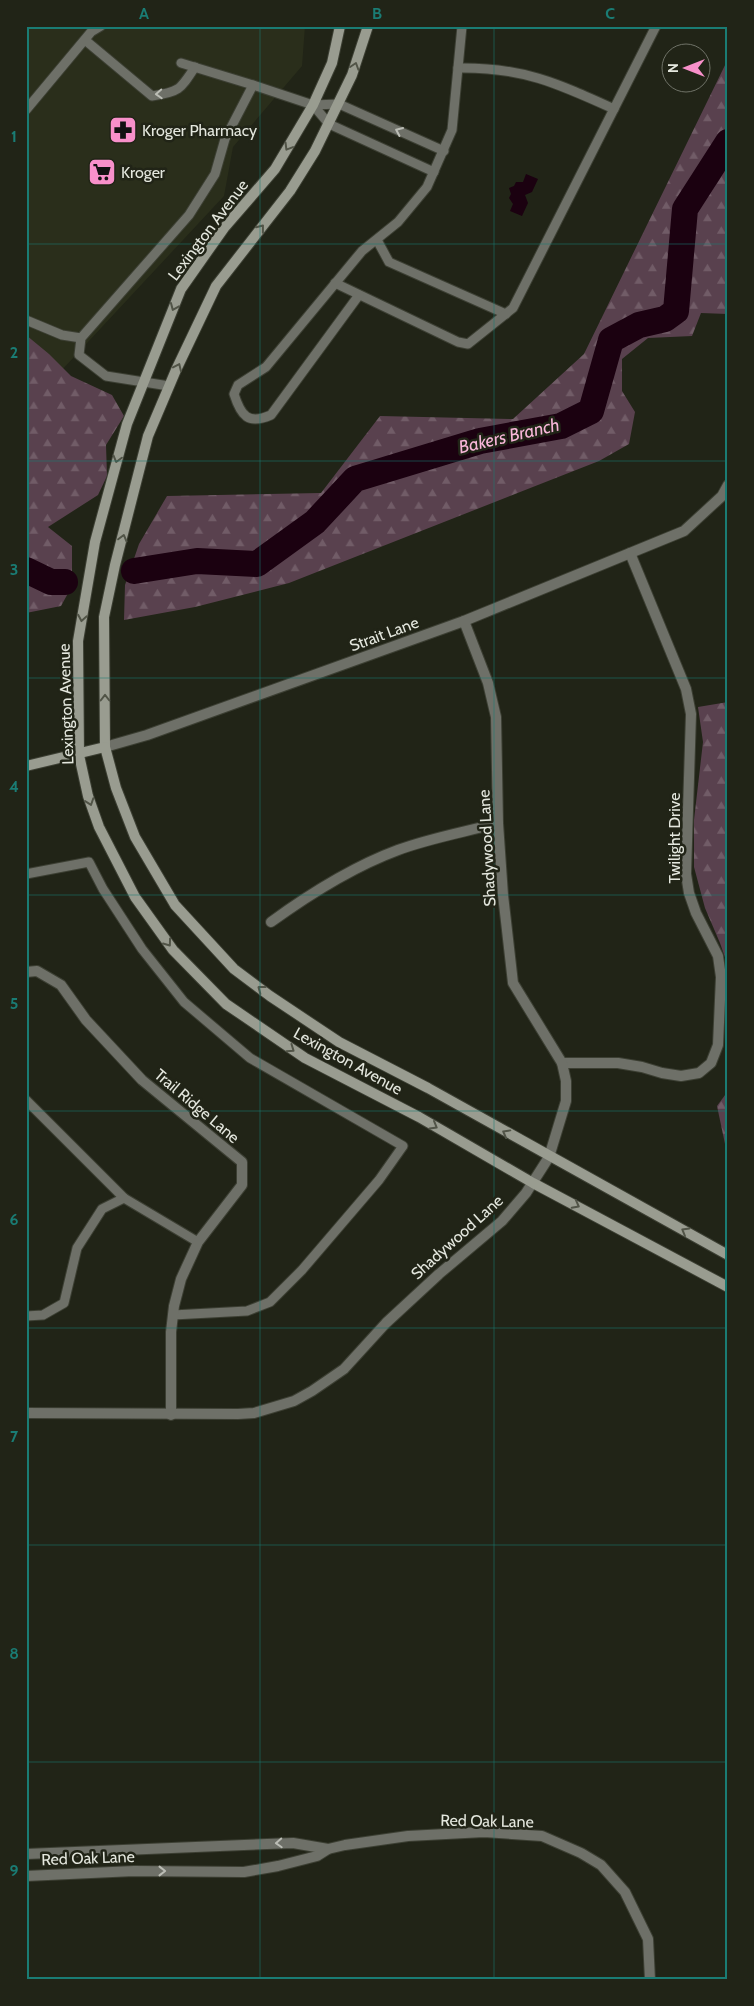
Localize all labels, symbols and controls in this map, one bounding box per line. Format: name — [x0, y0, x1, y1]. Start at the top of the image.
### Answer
text: A — [139, 4, 149, 23]
text: B — [372, 4, 382, 23]
text: C — [605, 4, 615, 23]
north arrow — [662, 42, 712, 92]
one-way arrow — [349, 62, 359, 70]
text: N — [664, 63, 682, 73]
one-way arrow — [155, 89, 163, 100]
pharmacy icon: Kroger Pharmacy — [108, 115, 138, 145]
place label: Kroger Pharmacy — [142, 121, 257, 140]
text: 1 — [11, 127, 17, 146]
one-way arrow — [396, 128, 405, 138]
one-way arrow — [284, 141, 294, 150]
supermarket icon: Kroger — [87, 157, 117, 187]
place label: Kroger — [121, 163, 166, 182]
street label: Lexington Avenue — [164, 176, 252, 284]
one-way arrow — [255, 224, 264, 234]
one-way arrow — [169, 302, 180, 311]
text: 2 — [10, 343, 18, 362]
one-way arrow — [171, 363, 182, 372]
water label: Bakers Branch — [456, 414, 562, 458]
one-way arrow — [113, 455, 123, 463]
one-way arrow — [117, 534, 127, 542]
text: 3 — [10, 560, 18, 579]
one-way arrow — [77, 613, 87, 622]
street label: Strait Lane — [347, 613, 421, 655]
street label: Lexington Avenue — [54, 643, 78, 765]
one-way arrow — [100, 694, 110, 702]
text: 4 — [9, 777, 19, 796]
street label: Shadywood Lane — [474, 789, 500, 907]
street label: Twilight Drive — [665, 793, 684, 883]
one-way arrow — [84, 797, 94, 806]
one-way arrow — [163, 937, 171, 946]
one-way arrow — [257, 986, 267, 995]
text: 5 — [10, 994, 18, 1013]
street label: Lexington Avenue — [290, 1023, 406, 1099]
one-way arrow — [285, 1043, 295, 1052]
street label: Trail Ridge Lane — [151, 1065, 243, 1147]
one-way arrow — [428, 1120, 437, 1130]
one-way arrow — [503, 1129, 512, 1139]
street label: Shadywood Lane — [407, 1191, 507, 1283]
one-way arrow — [570, 1199, 579, 1209]
text: 6 — [10, 1210, 19, 1229]
one-way arrow — [682, 1227, 691, 1237]
text: 7 — [10, 1427, 19, 1446]
text: 8 — [9, 1644, 19, 1663]
street label: Red Oak Lane — [440, 1811, 534, 1831]
one-way arrow — [275, 1838, 283, 1849]
street label: Red Oak Lane — [41, 1847, 135, 1869]
text: 9 — [10, 1861, 19, 1880]
one-way arrow — [159, 1866, 167, 1876]

